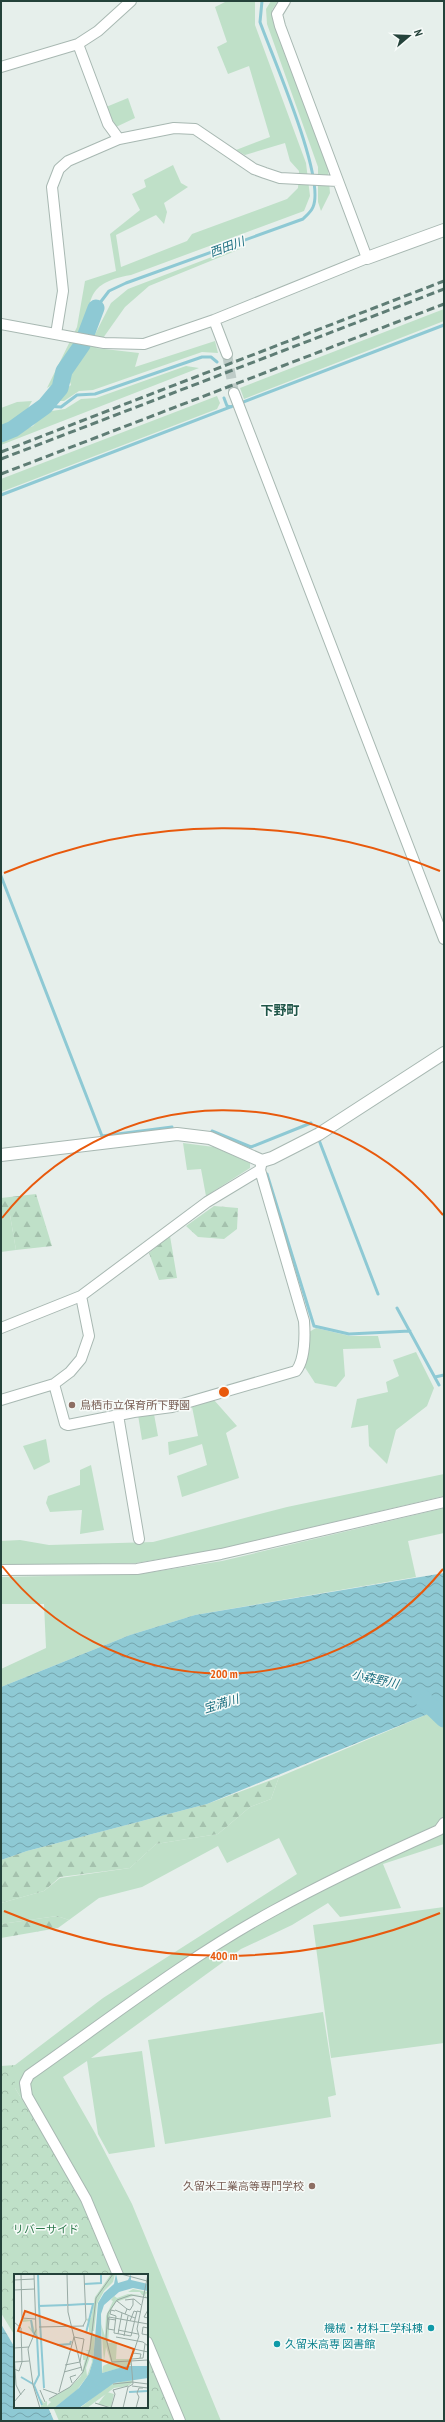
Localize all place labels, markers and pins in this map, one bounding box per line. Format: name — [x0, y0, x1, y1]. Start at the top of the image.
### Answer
centre of rings — [217, 1385, 231, 1399]
place label: 鳥栖市立保育所下野園 — [80, 1398, 190, 1412]
marker: 鳥栖市立保育所下野園 — [67, 1400, 77, 1410]
place label: 久留米工業高等専門学校 — [183, 2179, 304, 2193]
marker: 久留米工業高等専門学校 — [307, 2181, 317, 2191]
place label: 機械・材料工学科棟 — [324, 2321, 423, 2335]
marker: 機械・材料工学科棟 — [426, 2323, 436, 2333]
place label: 久留米高専 図書館 — [285, 2337, 375, 2351]
marker: 久留米高専 図書館 — [272, 2339, 282, 2349]

